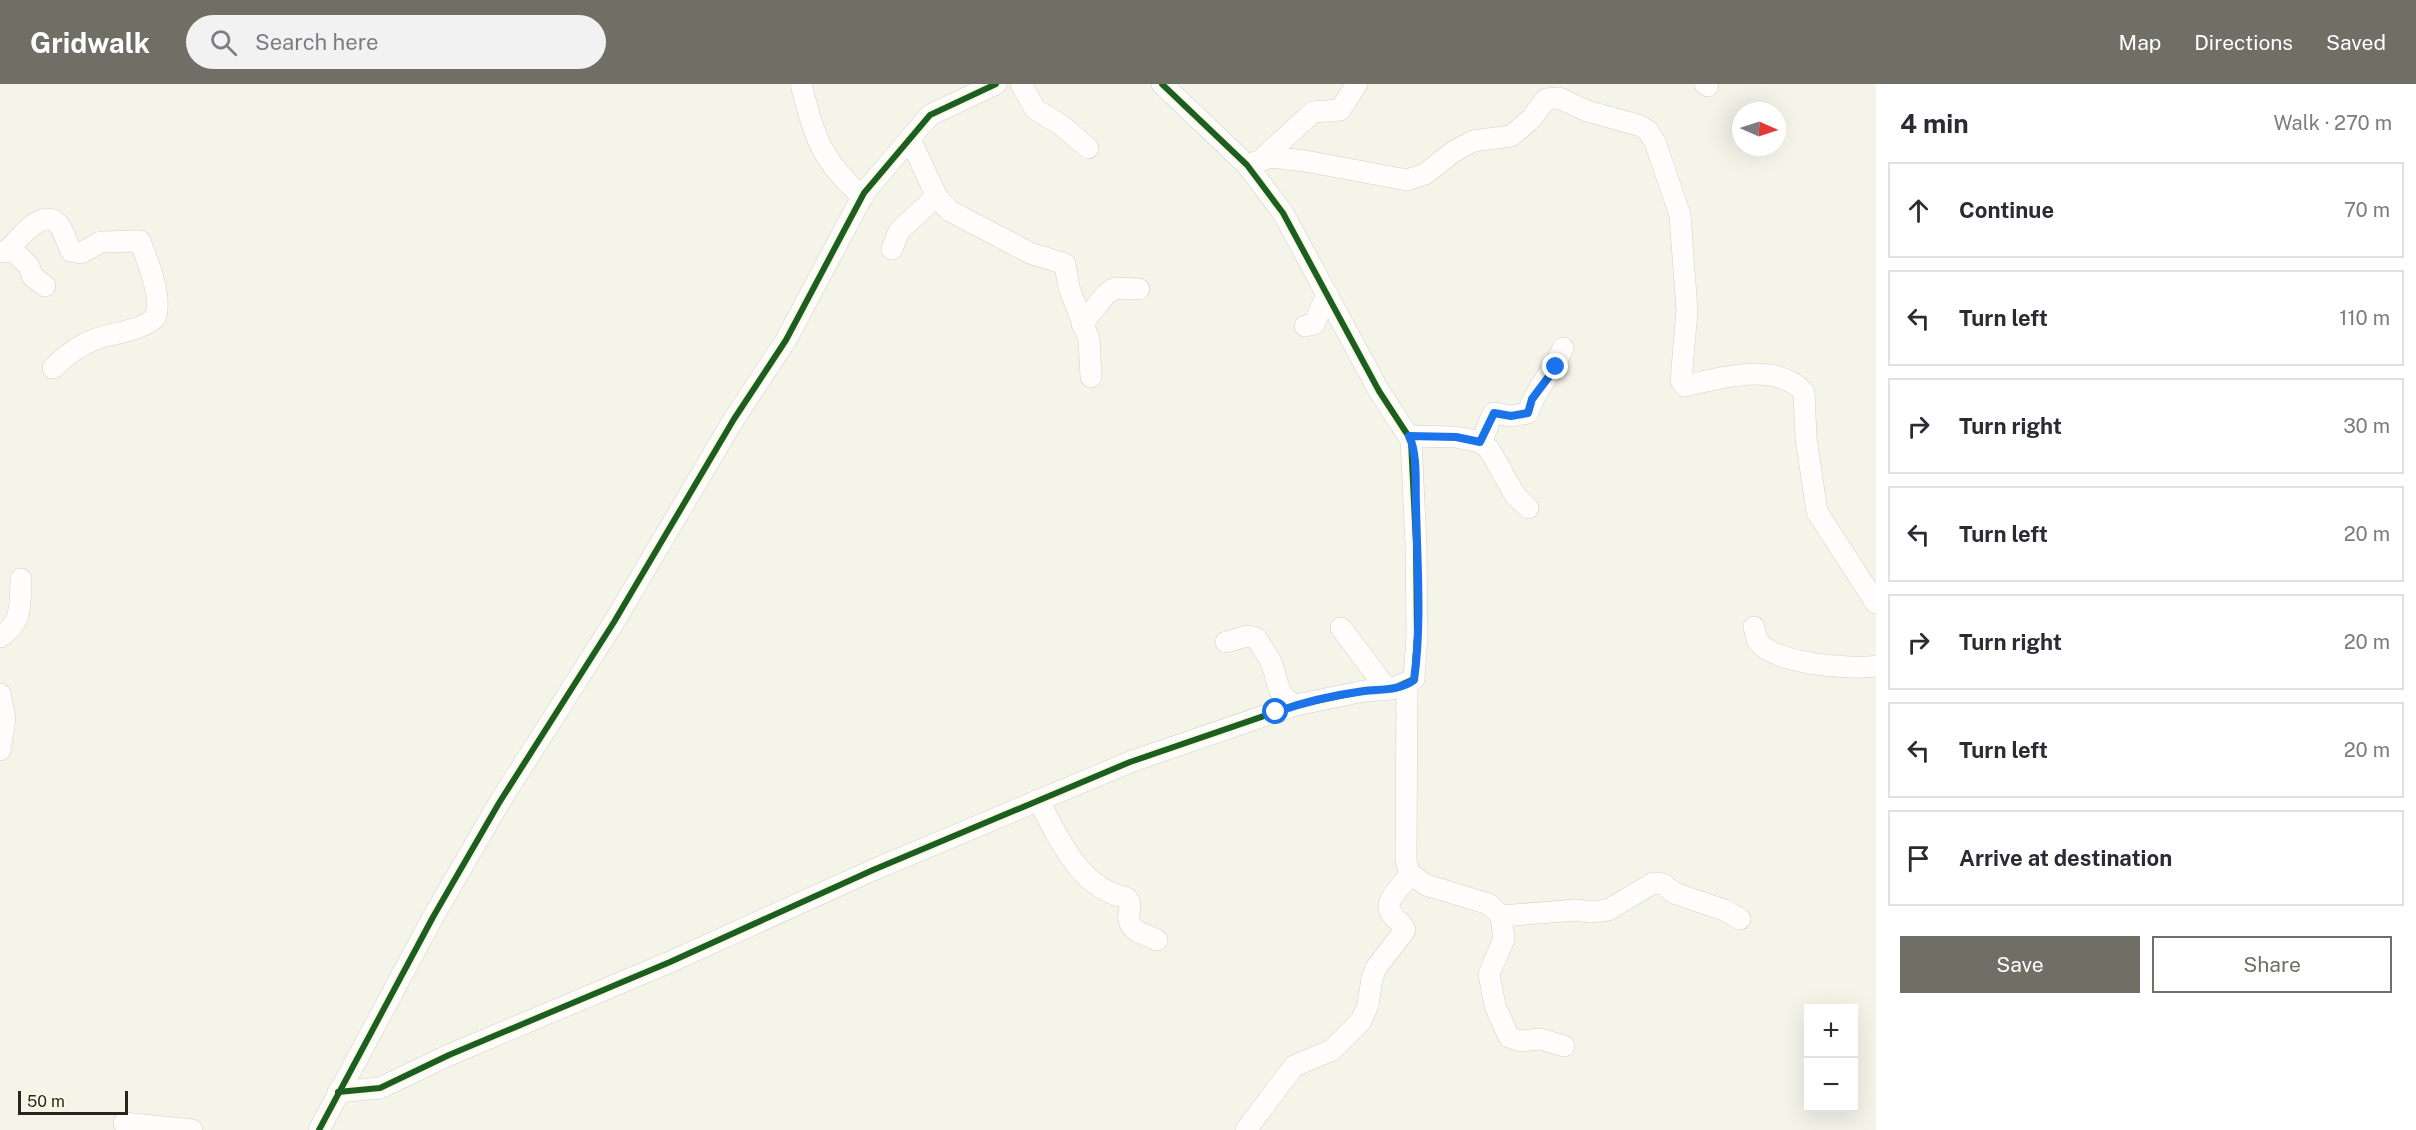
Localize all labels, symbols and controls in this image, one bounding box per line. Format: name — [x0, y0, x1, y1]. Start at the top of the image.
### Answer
search box — [186, 15, 606, 69]
text: Gridwalk — [30, 26, 150, 59]
icon: search — [207, 26, 240, 59]
text: Search here — [255, 29, 379, 55]
text: Map — [2119, 30, 2161, 55]
text: Directions — [2194, 30, 2293, 55]
text: Saved — [2326, 30, 2386, 55]
north arrow — [1732, 102, 1786, 156]
text: 4 min — [1900, 108, 1969, 139]
text: Walk · 270 m — [2273, 111, 2392, 135]
icon: ahead — [1902, 194, 1935, 227]
text: Continue — [1959, 197, 2054, 223]
text: 70 m — [2344, 198, 2390, 222]
icon: left — [1902, 302, 1935, 335]
text: Turn left — [1959, 305, 2048, 331]
text: 110 m — [2339, 306, 2390, 330]
route end — [1542, 353, 1568, 379]
icon: right — [1902, 410, 1935, 443]
text: Turn right — [1959, 413, 2062, 439]
text: 30 m — [2343, 414, 2390, 438]
icon: left — [1902, 518, 1935, 551]
text: Turn left — [1959, 521, 2048, 547]
text: 20 m — [2344, 522, 2390, 546]
icon: right — [1902, 626, 1935, 659]
text: Turn right — [1959, 629, 2062, 655]
text: 20 m — [2344, 630, 2390, 654]
route start — [1262, 698, 1288, 724]
icon: left — [1902, 734, 1935, 767]
text: Turn left — [1959, 737, 2048, 763]
text: 20 m — [2344, 738, 2390, 762]
icon: arrive — [1902, 842, 1935, 875]
text: Arrive at destination — [1959, 845, 2172, 871]
button: Save — [1900, 936, 2140, 993]
button: Share — [2152, 936, 2392, 993]
map controls — [1804, 1004, 1858, 1112]
button: + — [1804, 1004, 1858, 1058]
button: − — [1804, 1058, 1858, 1112]
scale bar — [18, 1088, 128, 1116]
text: 50 m — [27, 1092, 65, 1111]

